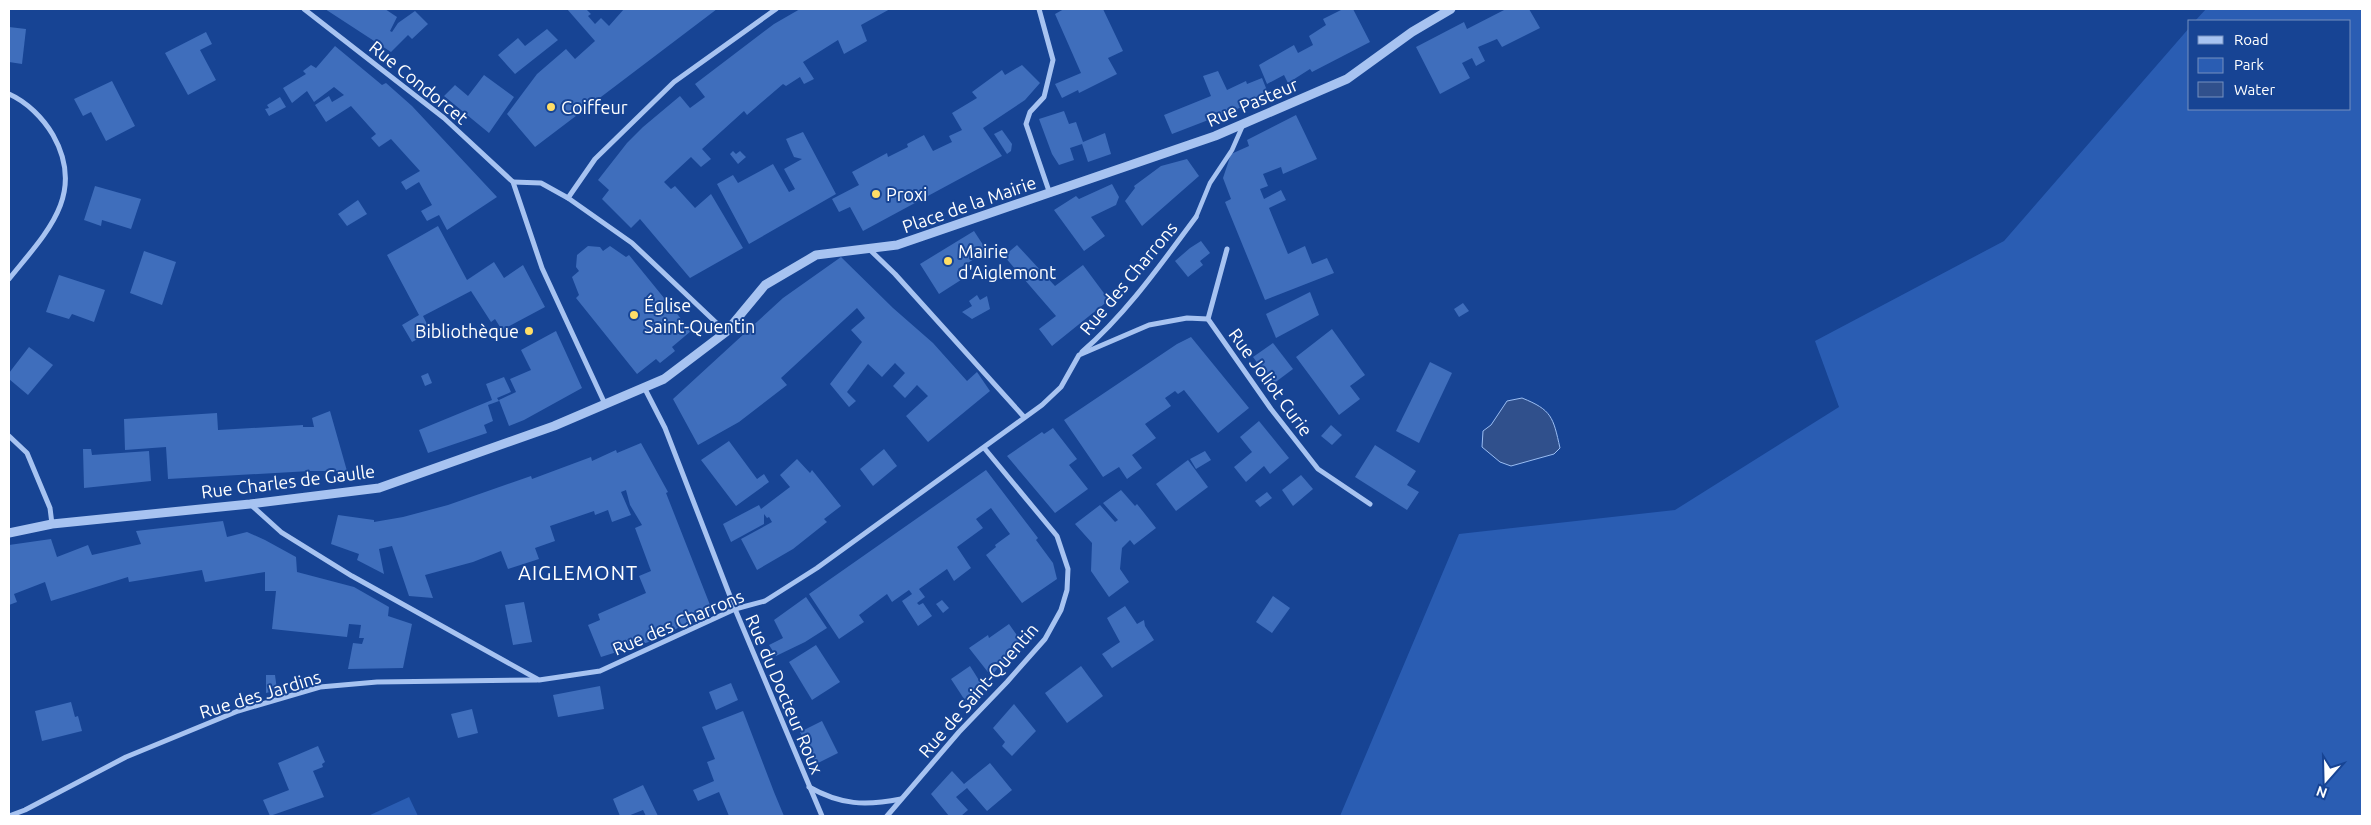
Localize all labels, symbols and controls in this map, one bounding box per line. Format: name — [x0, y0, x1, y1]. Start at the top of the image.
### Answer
legend — [2188, 20, 2351, 110]
text: Road — [2234, 31, 2269, 48]
street label: Rue Condorcet — [366, 36, 472, 128]
text: Park — [2234, 56, 2264, 73]
street label: Rue Pasteur — [1203, 74, 1301, 130]
text: Water — [2234, 81, 2275, 98]
place label: Coiffeur — [561, 97, 628, 117]
marker: Coiffeur — [545, 101, 557, 113]
street label: Place de la Mairie — [899, 172, 1039, 236]
place label: Proxi — [886, 184, 927, 204]
marker: Proxi — [870, 188, 882, 200]
street label: Rue des Charrons — [1075, 218, 1181, 338]
place label: Mairie d'Aiglemont — [958, 241, 1056, 282]
marker: Mairie d'Aiglemont — [942, 255, 954, 267]
place label: Église Saint-Quentin — [644, 294, 755, 337]
marker: Église Saint-Quentin — [628, 309, 640, 321]
place label: Bibliothèque — [415, 321, 519, 341]
street label: Rue Joliot Curie — [1225, 324, 1317, 440]
marker: Bibliothèque — [523, 325, 535, 337]
street label: Rue Charles de Gaulle — [200, 460, 376, 502]
district label: AIGLEMONT — [518, 561, 638, 584]
street label: Rue des Charrons — [609, 585, 747, 659]
street label: Rue du Docteur Roux — [742, 611, 828, 777]
street label: Rue de Saint-Quentin — [914, 619, 1043, 762]
street label: Rue des Jardins — [197, 666, 323, 722]
north arrow — [2301, 755, 2351, 805]
text: N — [2314, 783, 2329, 802]

